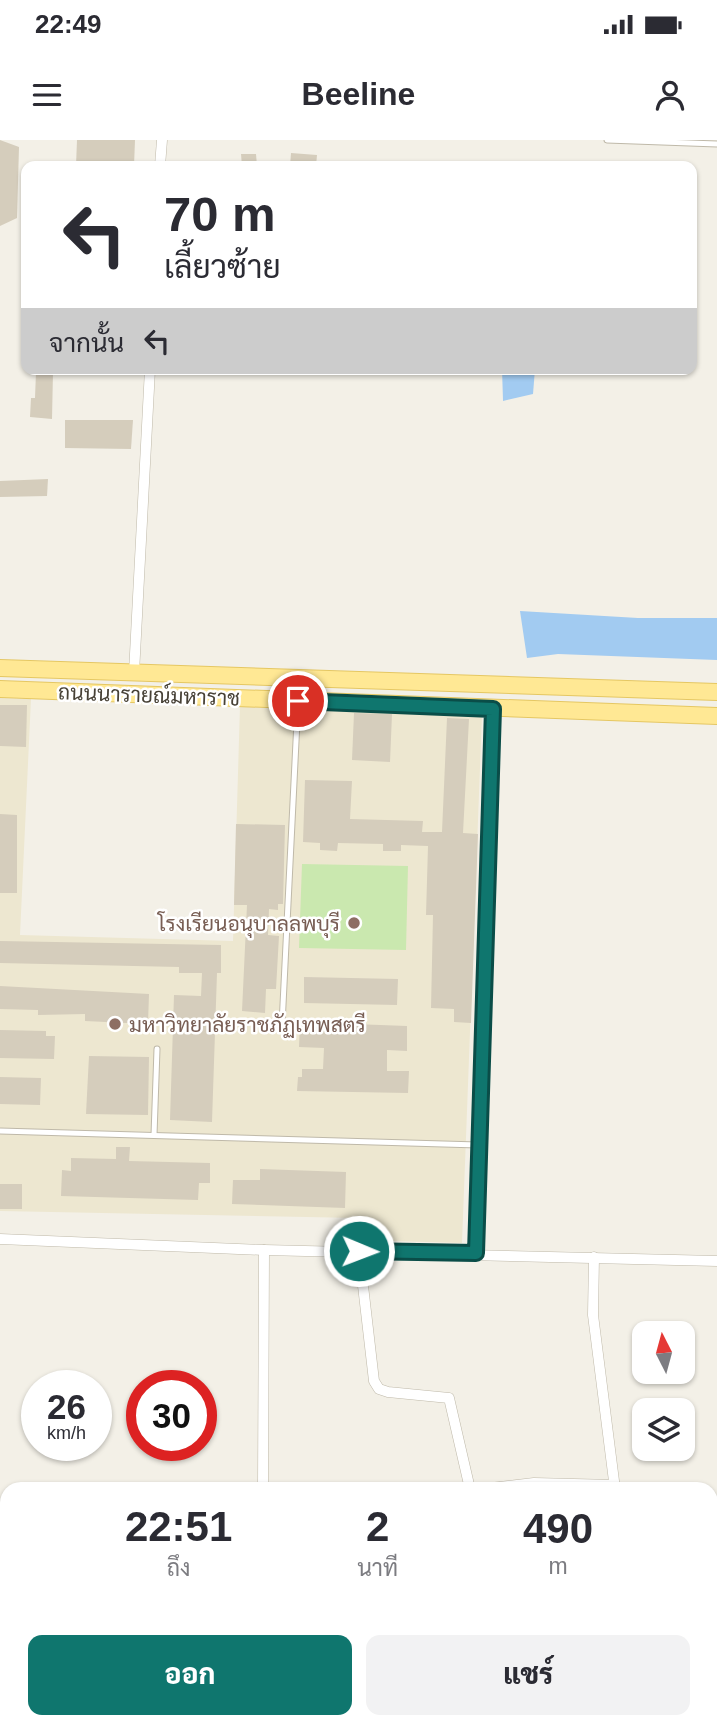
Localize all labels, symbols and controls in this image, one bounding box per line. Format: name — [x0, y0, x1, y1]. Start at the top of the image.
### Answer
text: 22:49 — [35, 9, 102, 39]
icon: menu — [28, 76, 66, 114]
text: Beeline — [302, 76, 415, 112]
icon: person — [651, 76, 689, 114]
text: 70 m — [164, 187, 276, 241]
icon: left — [49, 189, 140, 280]
text: เลี้ยวซ้าย — [164, 249, 281, 285]
icon: left — [138, 322, 176, 360]
text: จากนั้น — [49, 328, 124, 358]
pin — [268, 671, 328, 731]
street label: ถนนนารายณ์มหาราช — [58, 678, 240, 710]
icon: arrive — [279, 682, 317, 720]
place label: โรงเรียนอนุบาลลพบุรี — [157, 911, 340, 938]
marker: โรงเรียนอนุบาลลพบุรี — [346, 915, 362, 931]
place label: มหาวิทยาลัยราชภัฏเทพสตรี — [129, 1012, 366, 1038]
marker: มหาวิทยาลัยราชภัฏเทพสตรี — [107, 1016, 123, 1032]
position arrow — [322, 1214, 396, 1288]
north arrow — [632, 1321, 695, 1384]
map controls — [632, 1321, 695, 1461]
speed limit sign: 30 — [126, 1370, 217, 1461]
text: 26 — [47, 1387, 86, 1426]
button: layers — [632, 1398, 695, 1461]
text: km/h — [47, 1423, 86, 1443]
text: 22:51 — [125, 1503, 232, 1550]
text: 2 — [366, 1503, 389, 1550]
text: 490 — [523, 1505, 593, 1552]
text: m — [548, 1553, 568, 1579]
text: ถึง — [167, 1555, 191, 1581]
text: นาที — [357, 1555, 398, 1581]
button: ออก — [28, 1635, 352, 1715]
button: แชร์ — [366, 1635, 690, 1715]

